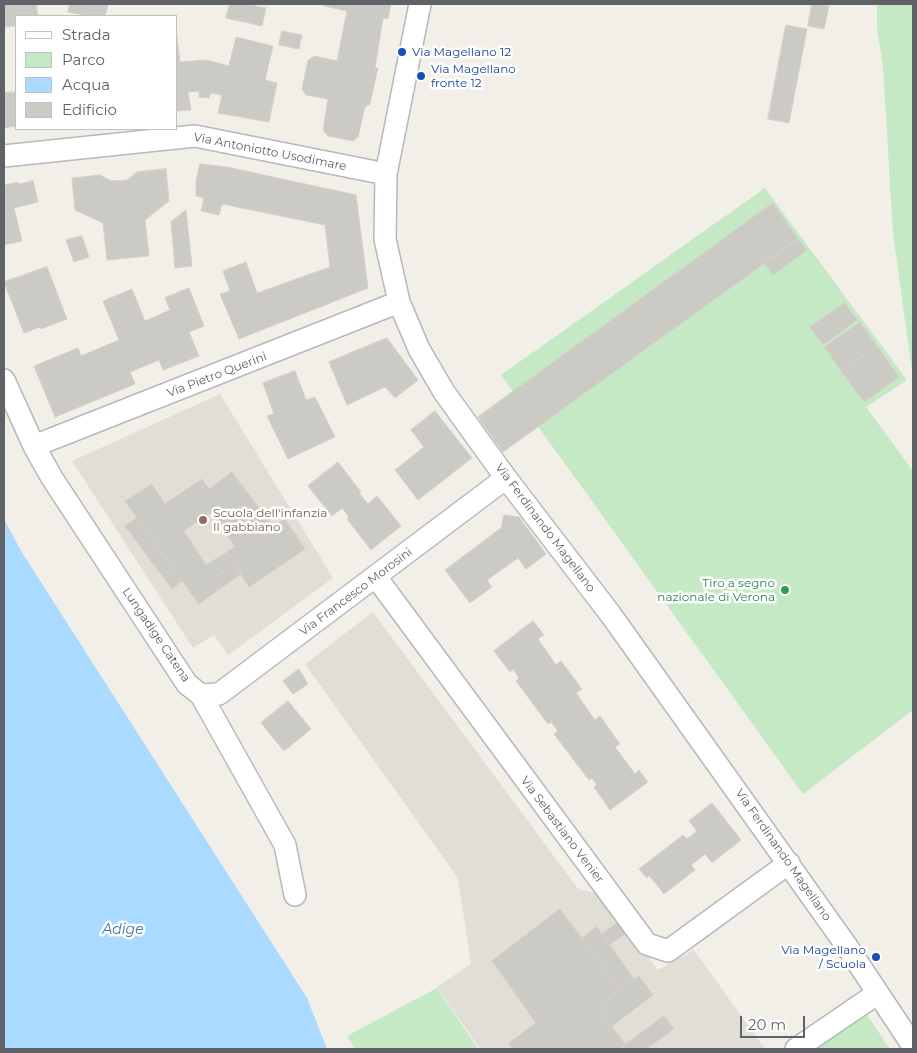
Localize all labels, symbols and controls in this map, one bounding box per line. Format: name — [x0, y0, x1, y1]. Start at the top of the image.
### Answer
legend — [15, 15, 178, 130]
text: Strada — [62, 25, 111, 44]
place label: Via Magellano 12 — [412, 45, 511, 59]
marker: Via Magellano 12 — [396, 46, 408, 58]
text: Parco — [62, 50, 105, 69]
place label: Via Magellano fronte 12 — [431, 62, 516, 90]
marker: Via Magellano fronte 12 — [415, 70, 427, 82]
text: Acqua — [62, 75, 110, 94]
text: Edificio — [62, 100, 117, 119]
street label: Via Antoniotto Usodimare — [192, 130, 348, 174]
street label: Via Pietro Querini — [165, 349, 269, 401]
street label: Via Ferdinando Magellano — [492, 461, 598, 595]
place label: Scuola dell'infanzia Il gabbiano — [213, 506, 327, 534]
marker: Scuola dell'infanzia Il gabbiano — [197, 514, 209, 526]
street label: Via Francesco Morosini — [297, 545, 415, 639]
place label: Tiro a segno nazionale di Verona — [657, 576, 775, 604]
marker: Tiro a segno nazionale di Verona — [779, 584, 791, 596]
street label: Lungadige Catena — [119, 585, 193, 685]
street label: Via Sebastiano Venier — [517, 774, 607, 886]
street label: Via Ferdinando Magellano — [732, 786, 834, 924]
water label: Adige — [102, 922, 144, 938]
place label: Via Magellano / Scuola — [781, 943, 866, 971]
marker: Via Magellano / Scuola — [870, 951, 882, 963]
scale bar — [742, 1006, 807, 1038]
text: 20 m — [748, 1015, 786, 1034]

